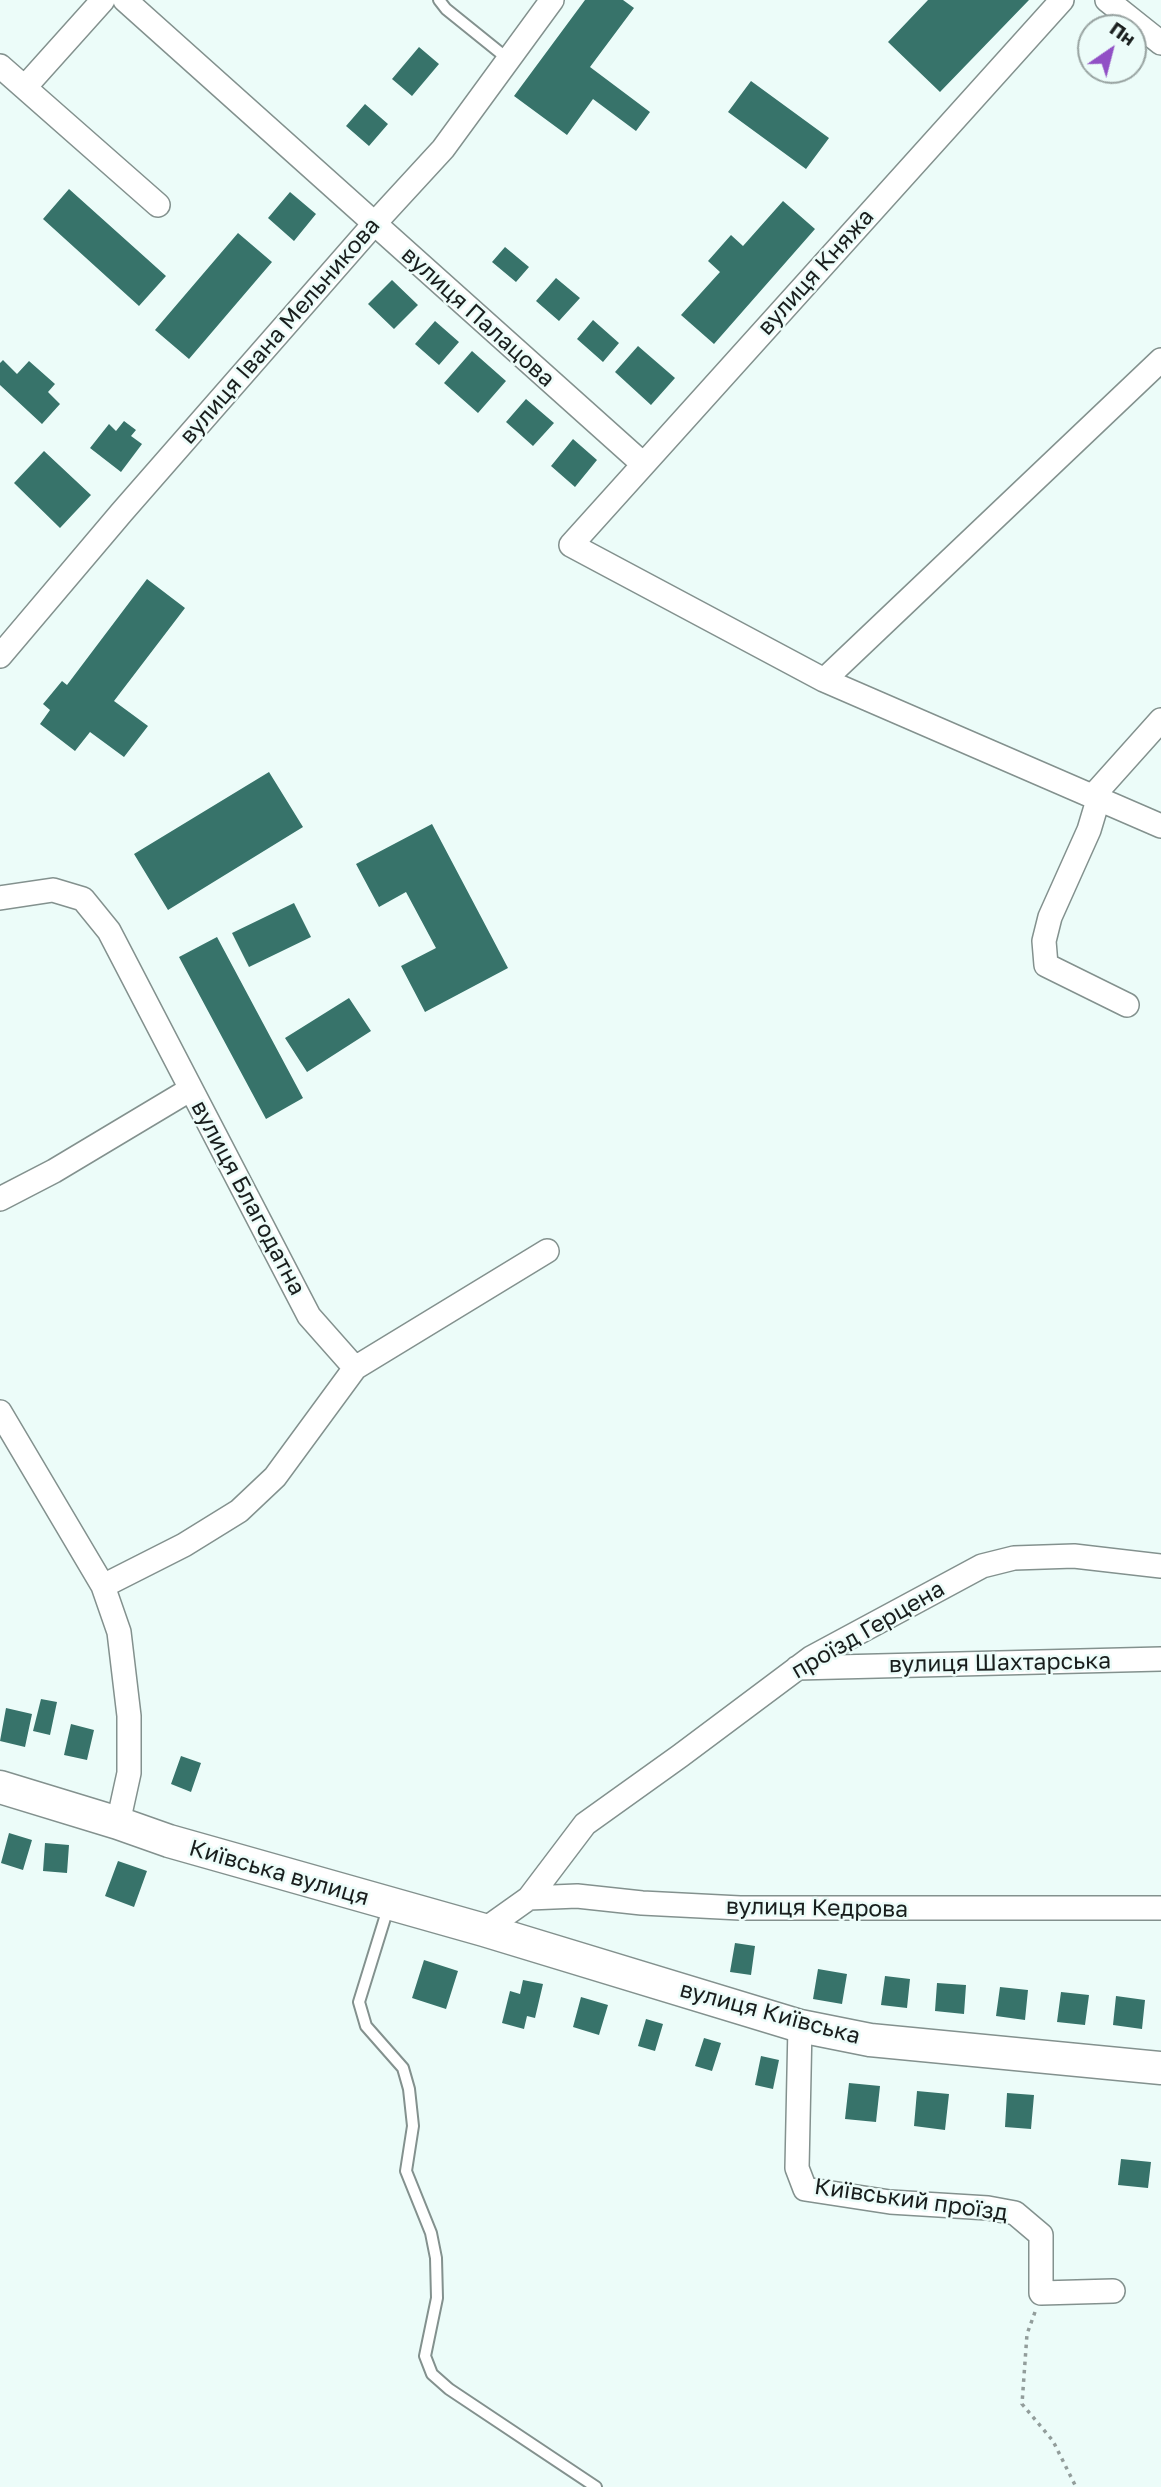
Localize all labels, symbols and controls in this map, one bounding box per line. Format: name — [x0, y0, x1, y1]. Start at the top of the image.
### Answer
north arrow — [1077, 14, 1147, 84]
text: Пн — [1106, 16, 1140, 50]
street label: вулиця Княжа — [752, 203, 880, 341]
street label: вулиця Івана Мельникова — [174, 212, 386, 450]
street label: вулиця Палацова — [396, 241, 560, 393]
street label: вулиця Благодатна — [185, 1096, 311, 1300]
street label: проїзд Герцена — [787, 1575, 949, 1685]
street label: вулиця Шахтарська — [889, 1647, 1111, 1679]
street label: Київська вулиця — [186, 1834, 372, 1912]
street label: вулиця Кедрова — [726, 1893, 908, 1923]
street label: вулиця Київська — [677, 1976, 863, 2050]
street label: Київський проїзд — [813, 2173, 1009, 2227]

